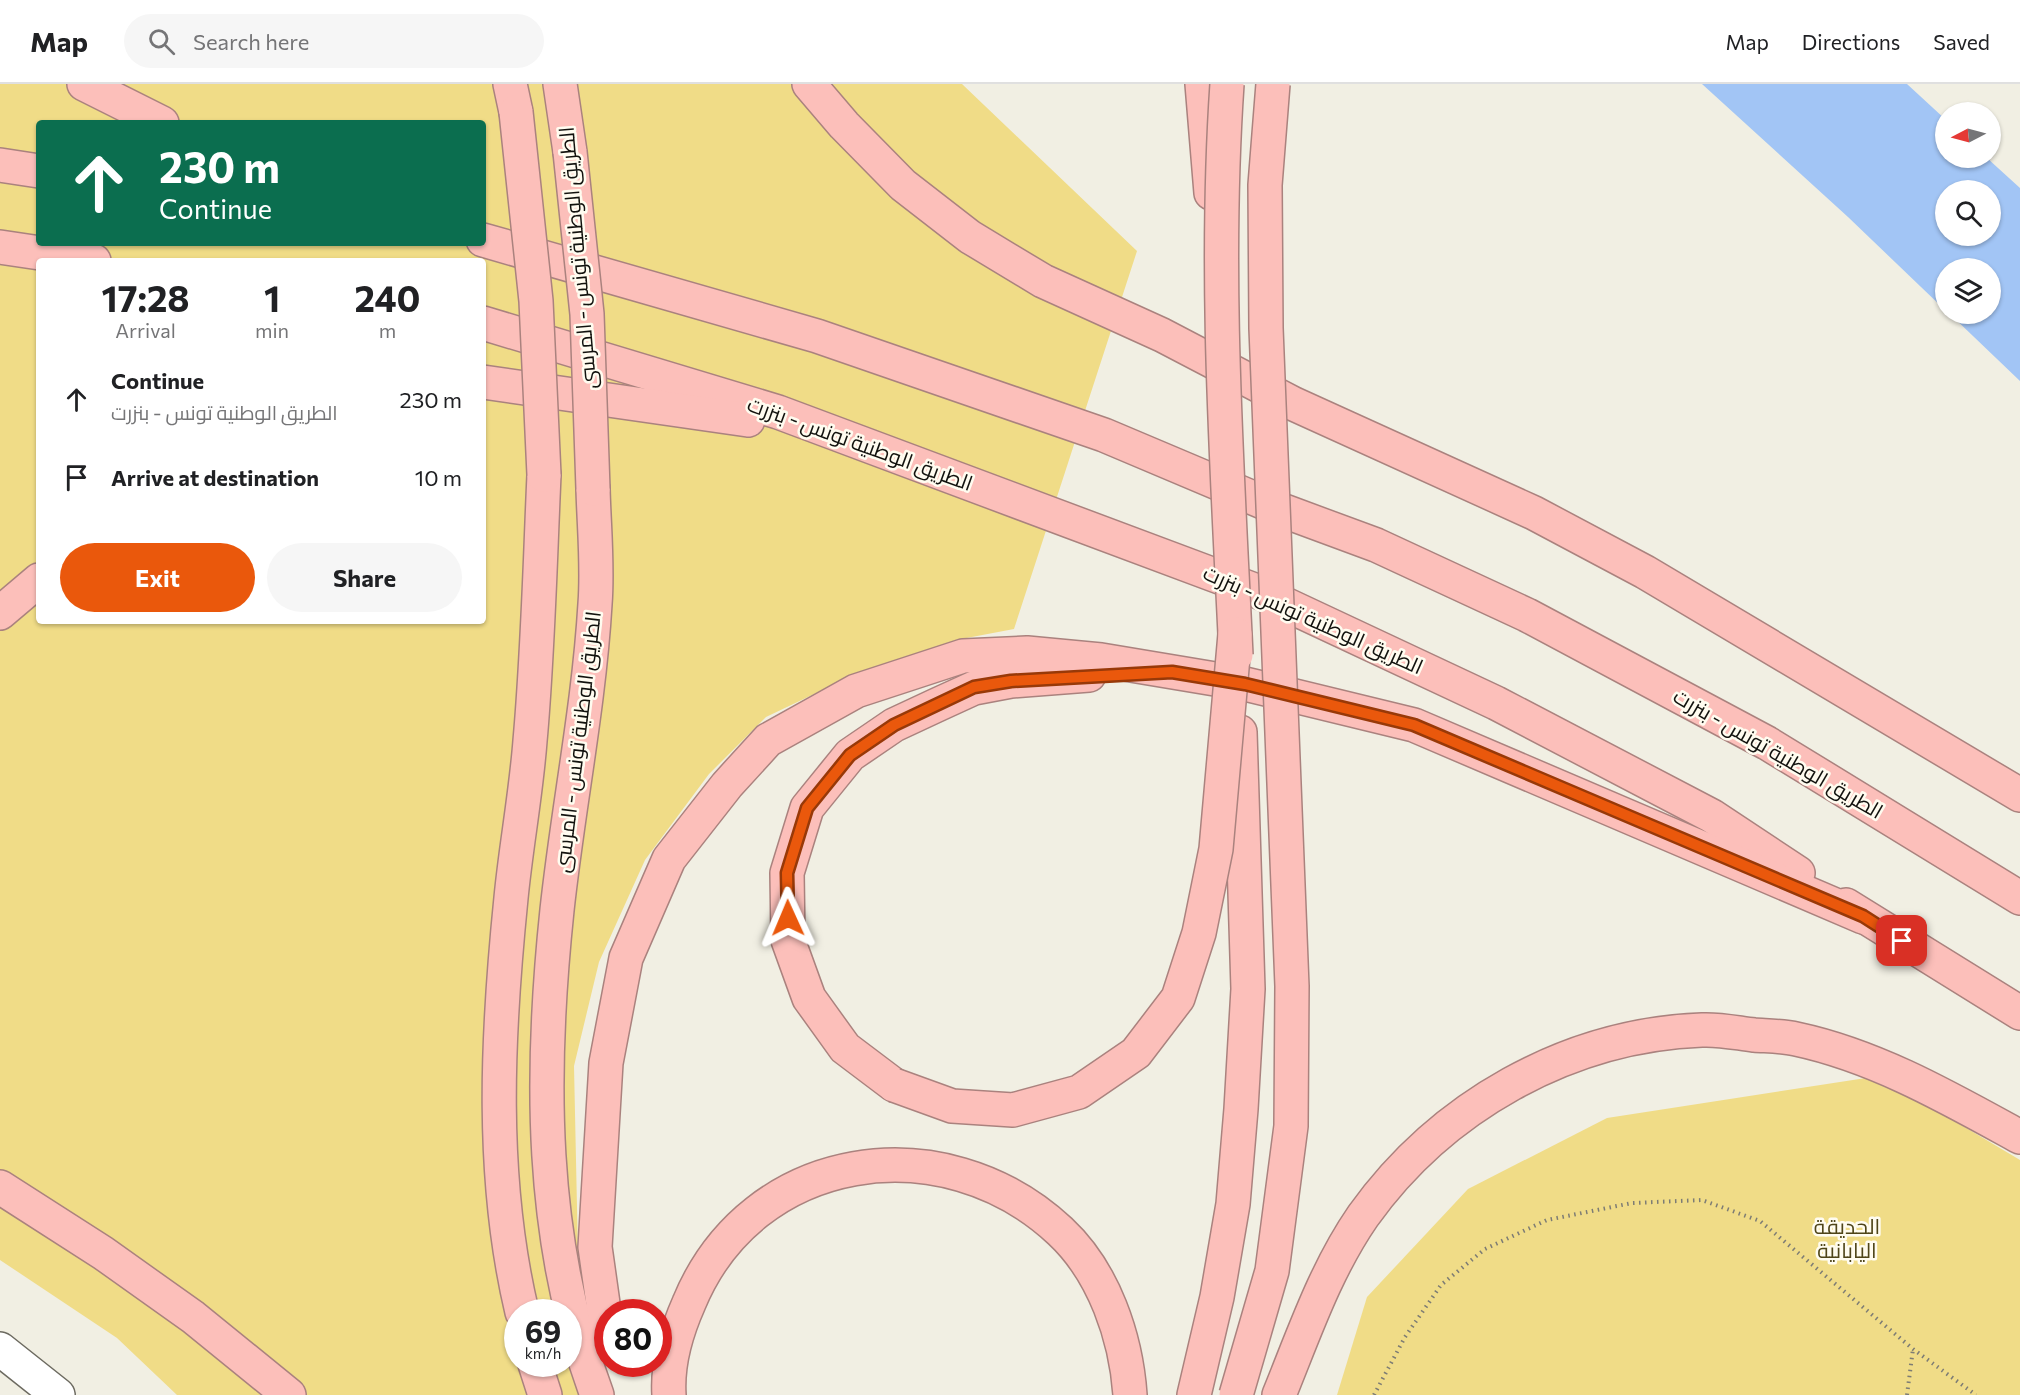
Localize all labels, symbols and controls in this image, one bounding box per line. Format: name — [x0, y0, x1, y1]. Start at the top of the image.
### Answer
search box — [124, 14, 544, 68]
text: Map — [30, 24, 88, 58]
icon: search — [145, 25, 178, 58]
text: Search here — [193, 28, 309, 55]
text: Map — [1726, 29, 1769, 54]
text: Directions — [1802, 29, 1900, 54]
text: Saved — [1933, 29, 1990, 54]
north arrow — [1935, 102, 2001, 168]
map controls — [1935, 102, 2001, 324]
street label: الطريق الوطنية تونس - المرسى — [553, 126, 602, 390]
text: 230 m — [159, 140, 280, 192]
icon: ahead — [60, 144, 138, 222]
button: search — [1935, 180, 2001, 246]
text: Continue — [159, 192, 272, 225]
button: layers — [1935, 258, 2001, 324]
text: 17:28 — [101, 275, 190, 319]
text: 1 — [264, 275, 280, 319]
text: 240 — [355, 275, 421, 319]
text: Arrival — [115, 318, 176, 342]
text: min — [255, 318, 289, 342]
text: m — [379, 318, 396, 342]
text: Continue — [111, 367, 204, 394]
icon: ahead — [60, 383, 93, 416]
text: 230 m — [399, 386, 462, 413]
street label: الطريق الوطنية تونس - بنزرت — [744, 390, 977, 497]
text: الطريق الوطنية تونس - بنزرت — [111, 400, 338, 424]
icon: arrive — [60, 461, 93, 494]
text: Arrive at destination — [111, 464, 319, 491]
text: 10 m — [415, 464, 462, 491]
button: Exit — [60, 543, 255, 612]
button: Share — [267, 543, 462, 612]
street label: الطريق الوطنية تونس - بنزرت — [1199, 559, 1427, 680]
street label: الطريق الوطنية تونس - المرسى — [548, 610, 607, 874]
street label: الطريق الوطنية تونس - بنزرت — [1668, 682, 1888, 825]
position arrow — [756, 886, 820, 950]
pin — [1876, 915, 1927, 966]
icon: arrive — [1885, 924, 1918, 957]
park label: الحديقة اليابانية — [1814, 1213, 1880, 1262]
speed limit sign: 80 — [594, 1299, 672, 1377]
text: 69 — [525, 1312, 561, 1349]
text: km/h — [525, 1344, 561, 1362]

